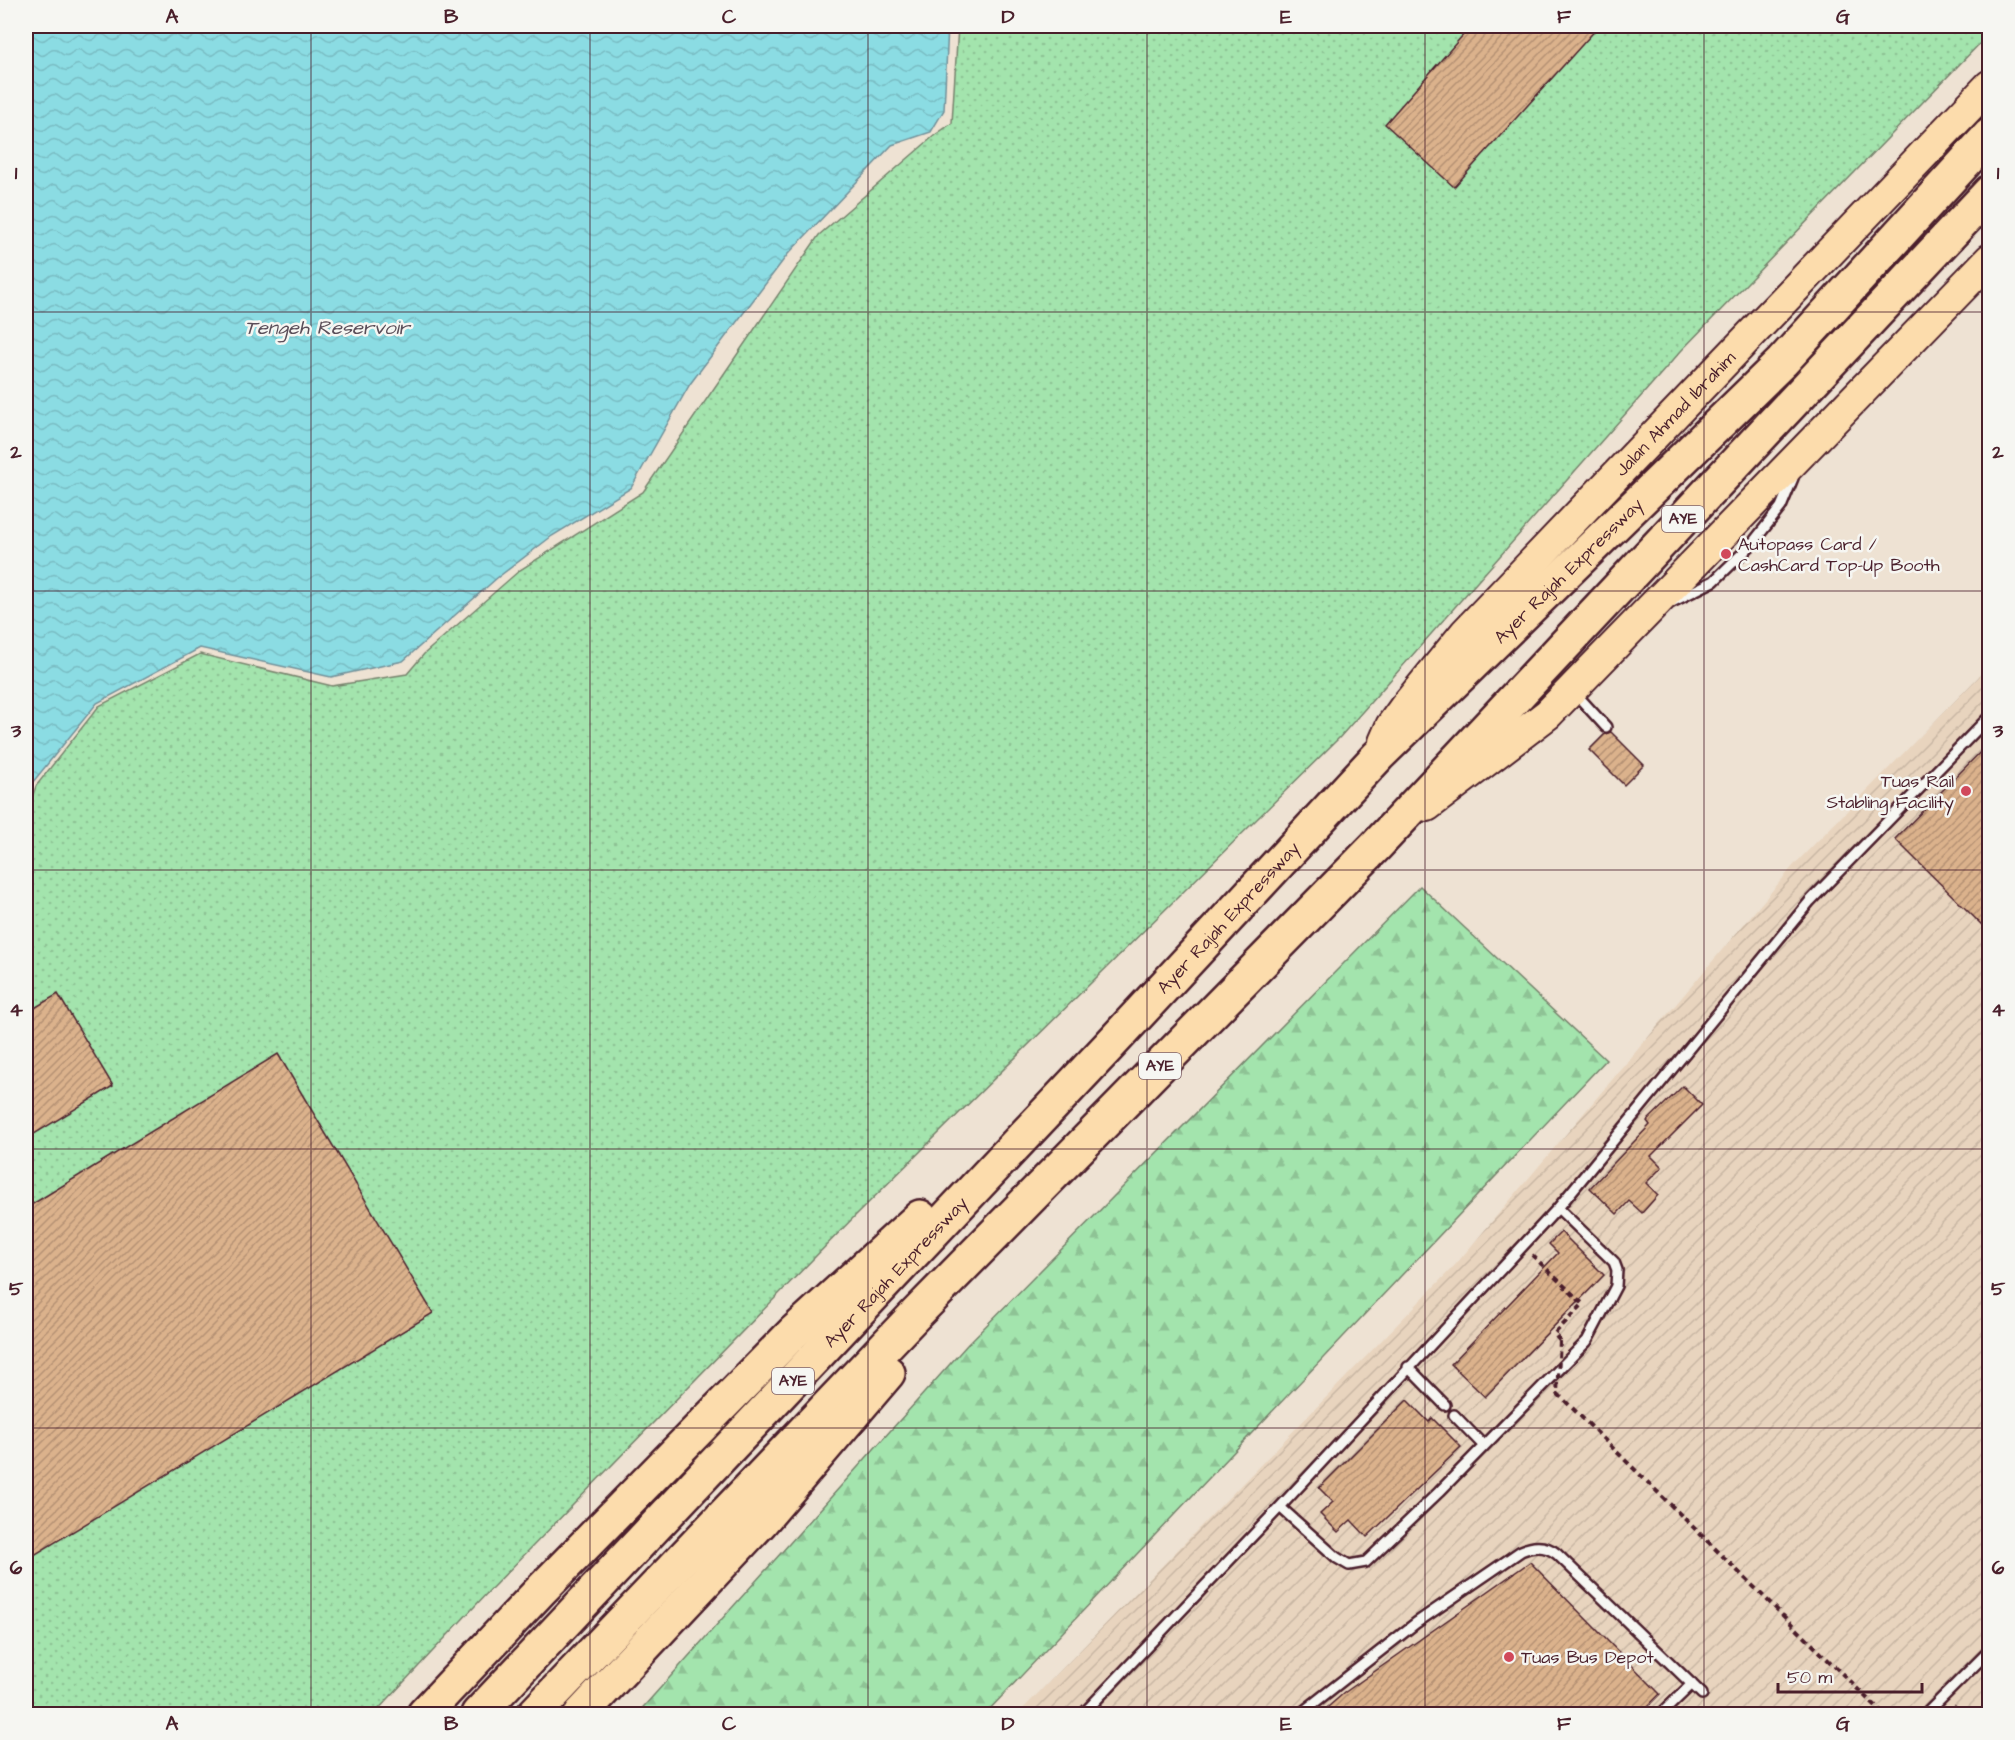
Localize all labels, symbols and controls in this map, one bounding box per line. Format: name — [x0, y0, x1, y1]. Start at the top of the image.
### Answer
text: A — [166, 3, 179, 31]
text: B — [444, 3, 459, 31]
text: C — [722, 3, 737, 31]
text: D — [1002, 3, 1015, 31]
text: E — [1280, 3, 1292, 31]
text: F — [1557, 3, 1572, 31]
text: G — [1836, 3, 1850, 31]
text: 1 — [15, 159, 18, 187]
text: 1 — [1997, 159, 2000, 187]
water label: Tengeh Reservoir — [245, 314, 411, 343]
street label: Jalan Ahmad Ibrahim — [1609, 346, 1741, 482]
text: 2 — [9, 438, 22, 466]
text: 2 — [1991, 438, 2004, 466]
street label: Ayer Rajah Expressway — [1488, 492, 1649, 649]
road number: AYE — [1662, 506, 1704, 532]
place label: Autopass Card / CashCard Top-Up Booth — [1738, 532, 1940, 578]
marker: Autopass Card / CashCard Top-Up Booth — [1719, 547, 1733, 561]
text: 3 — [10, 717, 22, 745]
text: 3 — [1992, 717, 2004, 745]
place label: Tuas Rail Stabling Facility — [1826, 769, 1954, 816]
marker: Tuas Rail Stabling Facility — [1959, 784, 1973, 798]
street label: Ayer Rajah Expressway — [1151, 836, 1306, 999]
text: 4 — [9, 996, 23, 1024]
text: 4 — [1991, 996, 2005, 1024]
road number: AYE — [1139, 1053, 1181, 1079]
street label: Ayer Rajah Expressway — [818, 1191, 974, 1353]
text: 5 — [9, 1275, 24, 1303]
text: 5 — [1991, 1275, 2006, 1303]
road number: AYE — [772, 1368, 814, 1394]
text: 6 — [10, 1554, 23, 1582]
text: 6 — [1992, 1554, 2005, 1582]
place label: Tuas Bus Depot — [1521, 1645, 1654, 1670]
marker: Tuas Bus Depot — [1502, 1650, 1516, 1664]
scale bar — [1778, 1656, 1922, 1694]
text: 50 m — [1787, 1665, 1832, 1690]
text: A — [166, 1710, 179, 1738]
text: B — [444, 1710, 459, 1738]
text: C — [722, 1710, 737, 1738]
text: D — [1002, 1710, 1015, 1738]
text: E — [1280, 1710, 1292, 1738]
text: F — [1557, 1710, 1572, 1738]
text: G — [1836, 1710, 1850, 1738]

